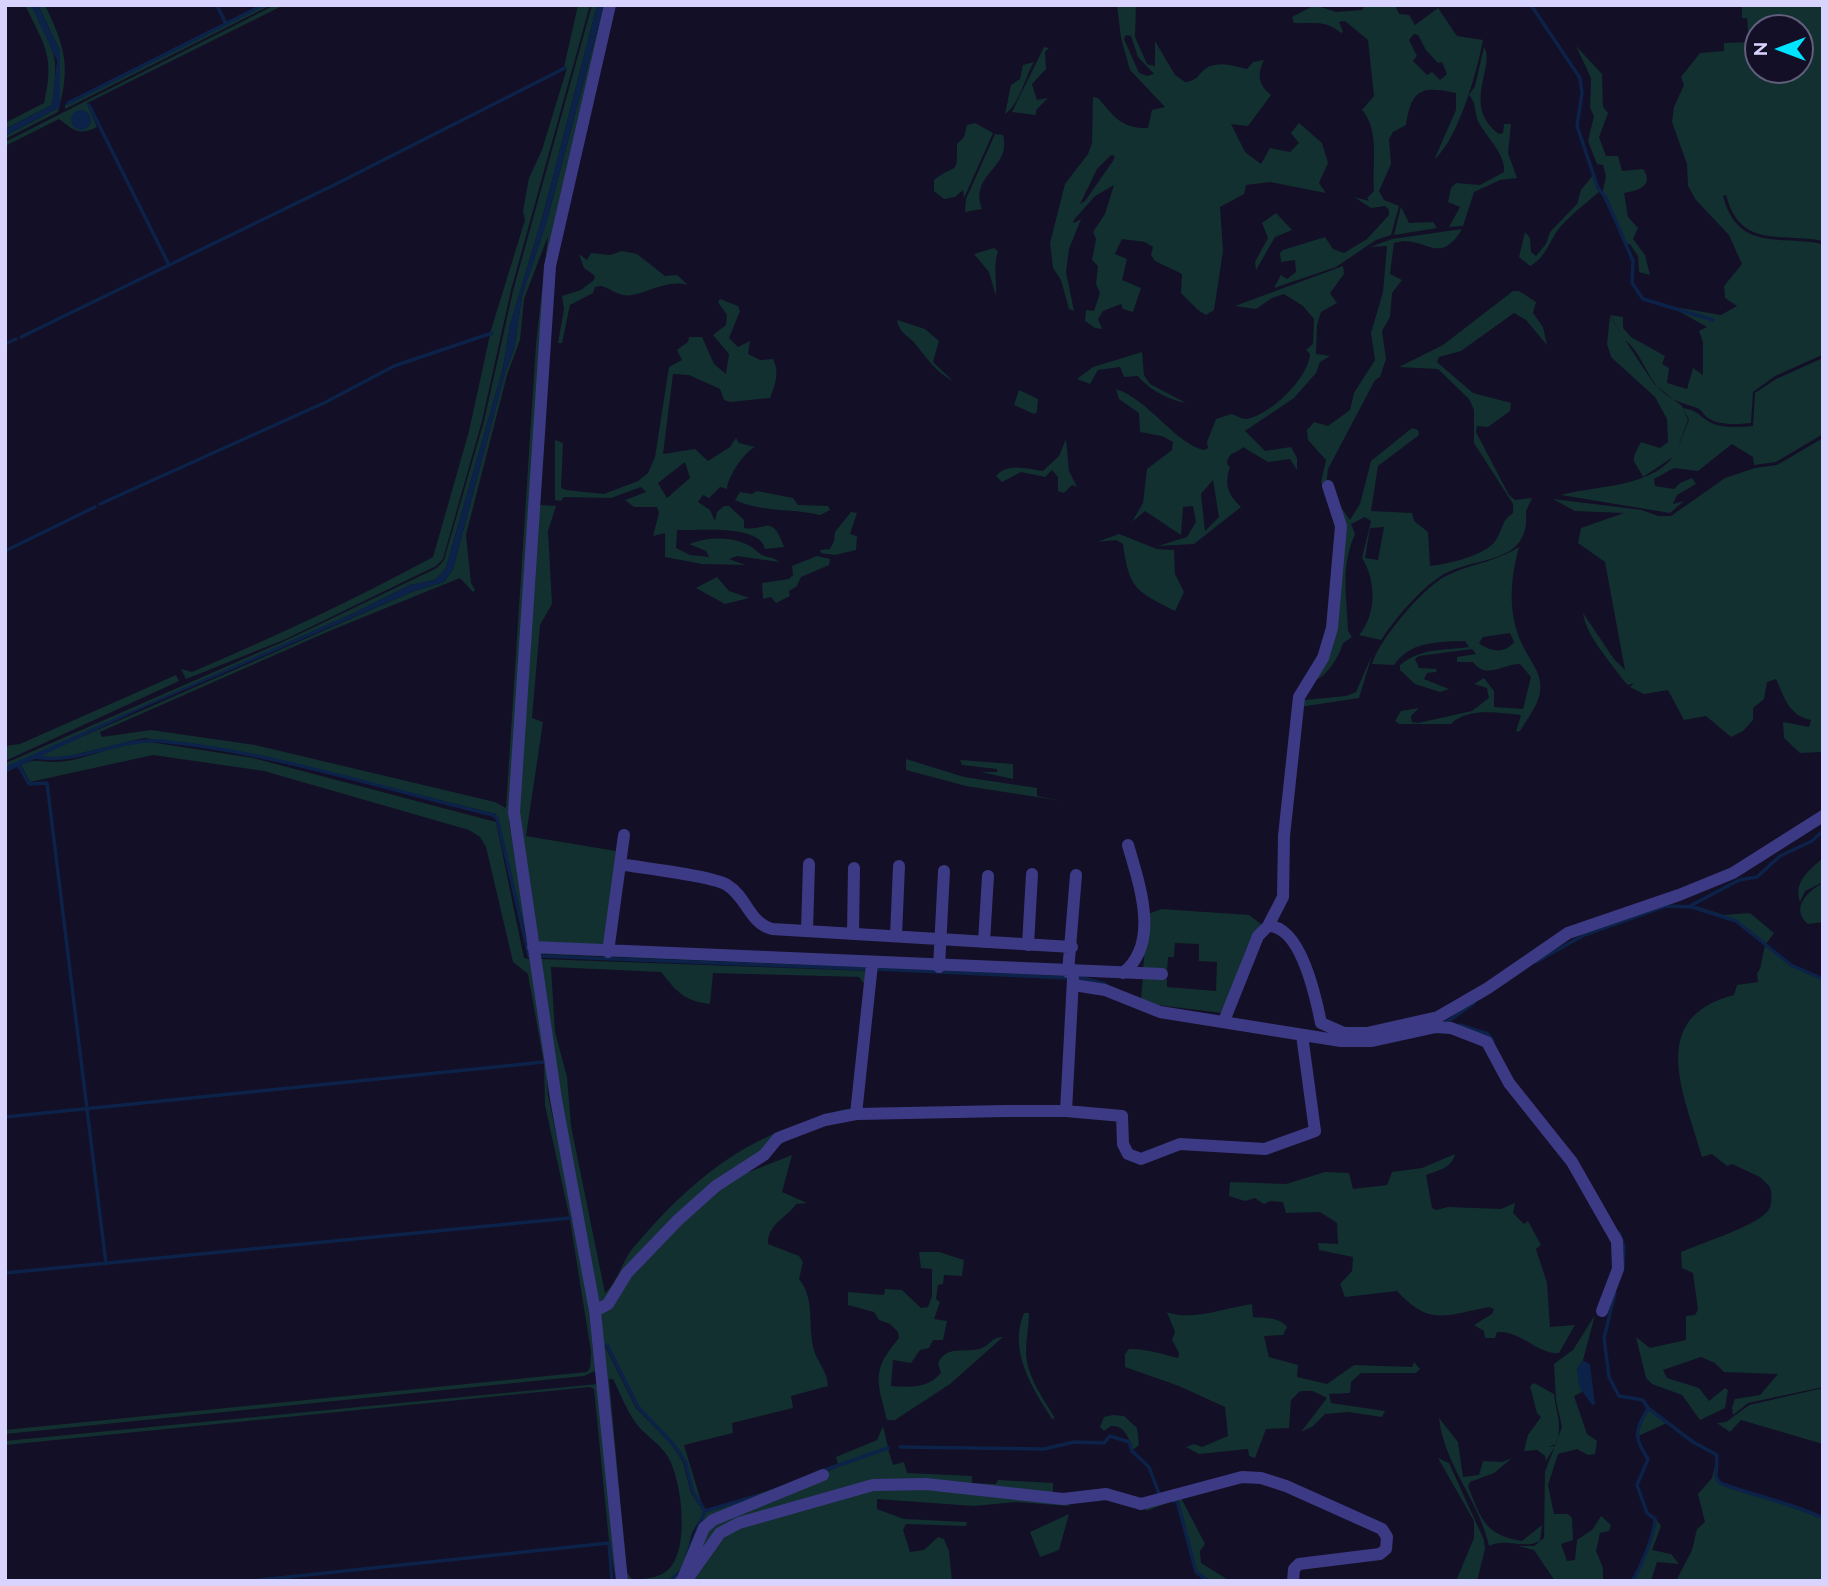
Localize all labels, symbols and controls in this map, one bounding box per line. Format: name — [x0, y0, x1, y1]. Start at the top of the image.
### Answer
north arrow — [1744, 14, 1814, 84]
text: N — [1749, 42, 1771, 56]

